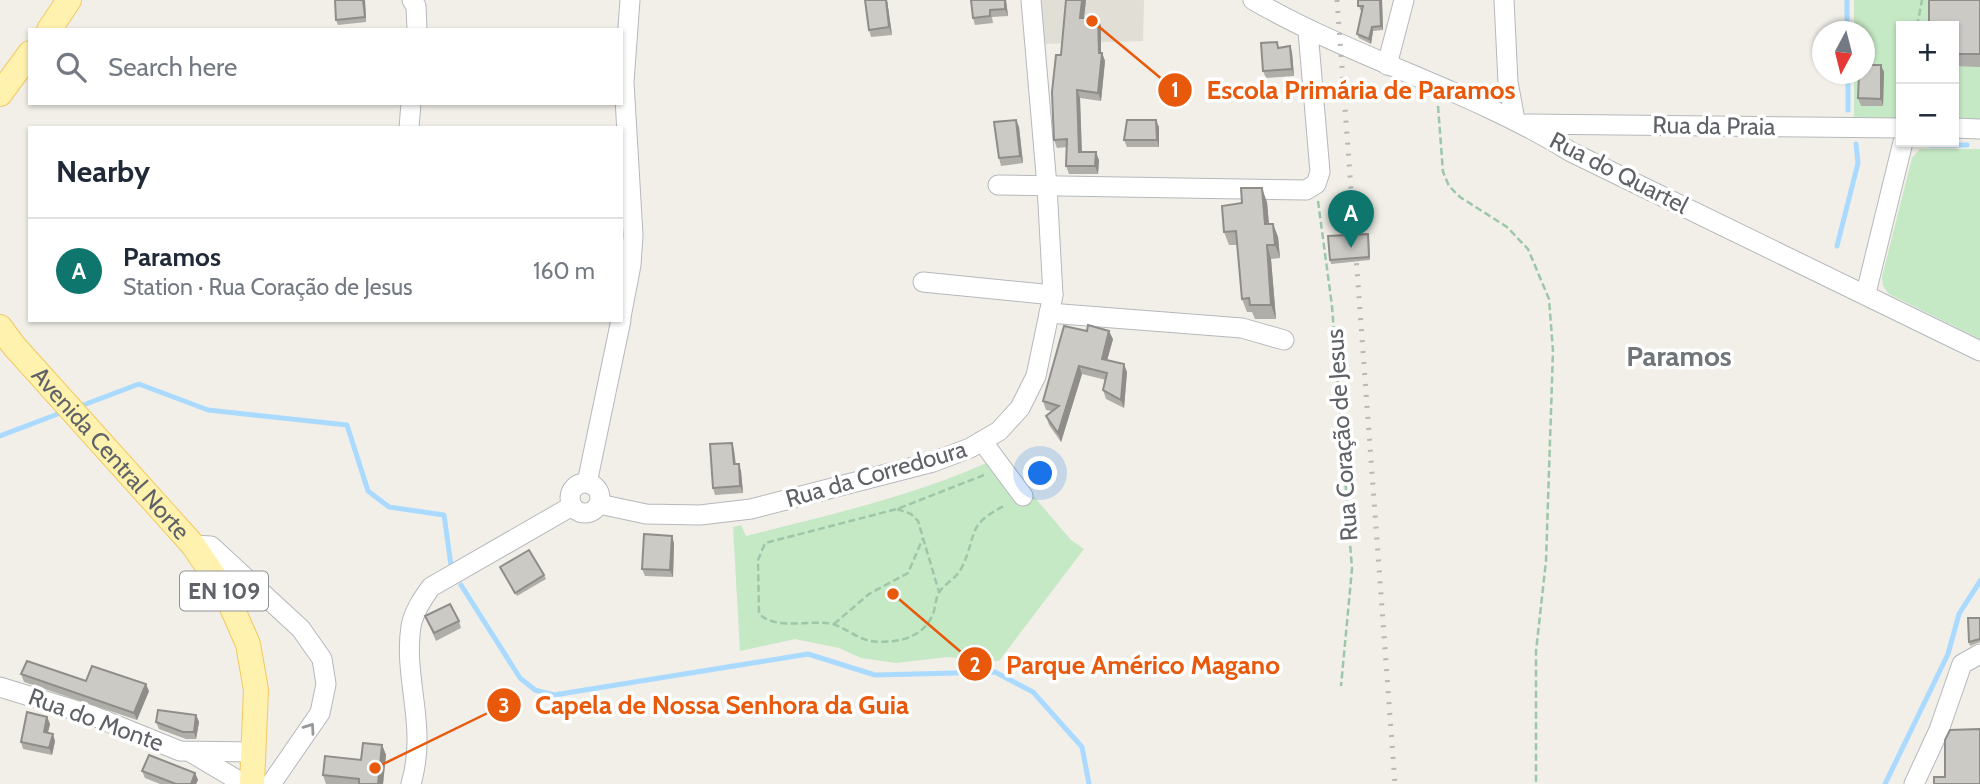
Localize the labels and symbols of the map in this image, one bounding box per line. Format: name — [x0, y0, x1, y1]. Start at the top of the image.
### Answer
north arrow — [1812, 21, 1875, 84]
callout: Escola Primária de Paramos — [1158, 67, 1530, 114]
text: Escola Primária de Paramos — [1206, 74, 1516, 106]
text: 1 — [1171, 77, 1179, 102]
street label: Rua da Praia — [1652, 110, 1776, 141]
street label: Rua do Quartel — [1545, 125, 1694, 220]
pin: A — [1328, 190, 1374, 248]
street label: Rua Coração de Jesus — [1320, 328, 1363, 542]
district label: Paramos — [1626, 339, 1732, 373]
street label: Avenida Central Norte — [26, 361, 196, 545]
street label: Rua da Corredoura — [782, 434, 970, 513]
your location — [1023, 456, 1057, 490]
road number: EN 109 — [180, 572, 268, 610]
callout: Parque Américo Magano — [957, 641, 1294, 688]
text: Parque Américo Magano — [1006, 649, 1280, 681]
text: 2 — [969, 652, 981, 677]
street label: Rua do Monte — [25, 682, 168, 757]
callout: Capela de Nossa Senhora da Guia — [486, 682, 923, 729]
text: Capela de Nossa Senhora da Guia — [535, 689, 909, 721]
text: 3 — [498, 693, 510, 718]
one-way arrow — [302, 723, 314, 736]

